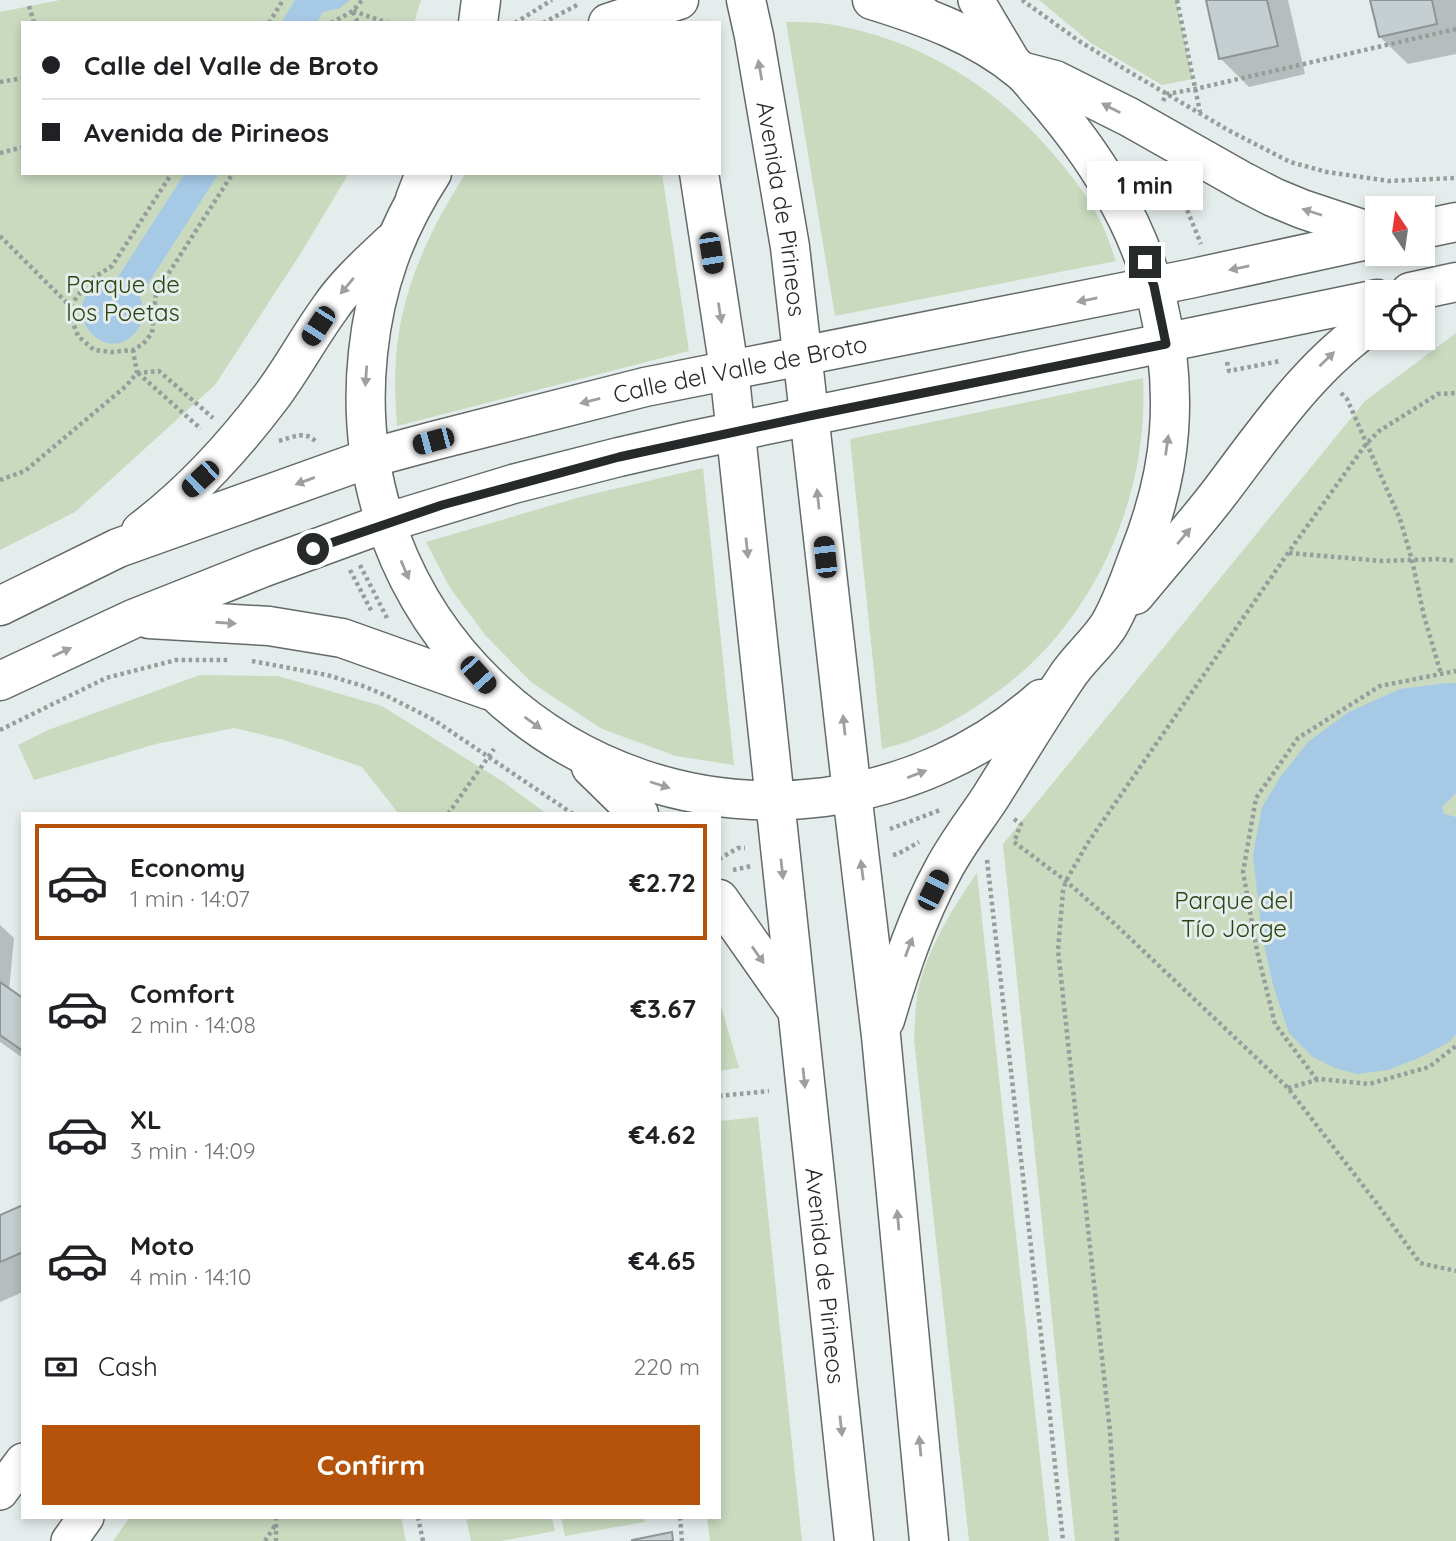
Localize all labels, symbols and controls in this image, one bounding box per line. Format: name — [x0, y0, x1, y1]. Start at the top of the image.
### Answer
text: Calle del Valle de Broto — [84, 49, 379, 82]
one-way arrow — [754, 59, 765, 81]
street label: Avenida de Pirineos — [750, 99, 813, 318]
one-way arrow — [1101, 102, 1121, 113]
text: Avenida de Pirineos — [84, 116, 329, 149]
callout: 1 min — [1087, 160, 1203, 210]
text: 1 min — [1117, 171, 1173, 200]
north arrow — [1365, 196, 1435, 266]
map controls — [1365, 196, 1435, 350]
one-way arrow — [1302, 206, 1323, 217]
car — [698, 231, 725, 275]
route end — [1129, 246, 1161, 278]
one-way arrow — [1228, 263, 1250, 274]
park label: Parque de los Poetas — [66, 269, 180, 327]
one-way arrow — [340, 277, 355, 295]
button: locate — [1365, 280, 1435, 350]
one-way arrow — [1076, 294, 1098, 305]
car — [298, 303, 339, 349]
one-way arrow — [715, 303, 726, 325]
street label: Calle del Valle de Broto — [610, 328, 870, 410]
one-way arrow — [1318, 352, 1335, 368]
one-way arrow — [360, 365, 371, 387]
one-way arrow — [579, 396, 601, 407]
car — [410, 425, 457, 457]
one-way arrow — [1162, 434, 1173, 456]
car — [178, 457, 223, 501]
one-way arrow — [295, 476, 316, 487]
one-way arrow — [813, 488, 824, 510]
one-way arrow — [1176, 527, 1192, 545]
route start — [297, 533, 329, 565]
car — [813, 535, 838, 579]
one-way arrow — [742, 537, 753, 559]
one-way arrow — [400, 559, 411, 580]
one-way arrow — [215, 618, 237, 629]
one-way arrow — [52, 646, 72, 658]
car — [457, 652, 500, 698]
one-way arrow — [838, 714, 849, 736]
one-way arrow — [524, 715, 542, 729]
one-way arrow — [907, 768, 928, 779]
one-way arrow — [650, 780, 671, 791]
icon: car — [46, 851, 109, 914]
text: Economy — [130, 851, 245, 884]
one-way arrow — [777, 858, 788, 880]
one-way arrow — [856, 859, 867, 881]
text: €2.72 — [629, 866, 696, 899]
car — [915, 867, 952, 913]
text: 1 min · 14:07 — [130, 884, 250, 913]
park label: Parque del Tío Jorge — [1174, 885, 1294, 943]
one-way arrow — [903, 937, 914, 958]
one-way arrow — [751, 946, 765, 964]
icon: car — [46, 977, 109, 1040]
text: Comfort — [130, 977, 235, 1010]
text: €3.67 — [631, 992, 696, 1025]
text: 2 min · 14:08 — [130, 1010, 256, 1039]
one-way arrow — [799, 1067, 810, 1089]
icon: car — [46, 1103, 109, 1166]
text: XL — [130, 1103, 162, 1136]
text: €4.62 — [629, 1118, 696, 1151]
text: 3 min · 14:09 — [130, 1136, 256, 1165]
street label: Avenida de Pirineos — [799, 1166, 852, 1385]
one-way arrow — [893, 1209, 904, 1231]
icon: car — [46, 1229, 109, 1292]
text: Moto — [130, 1229, 194, 1262]
text: €4.65 — [629, 1244, 696, 1277]
text: 4 min · 14:10 — [130, 1262, 251, 1291]
icon: cash — [42, 1348, 80, 1386]
text: Cash — [98, 1350, 158, 1383]
text: 220 m — [634, 1352, 700, 1381]
one-way arrow — [836, 1415, 847, 1437]
button: Confirm — [42, 1425, 700, 1505]
one-way arrow — [914, 1435, 925, 1457]

